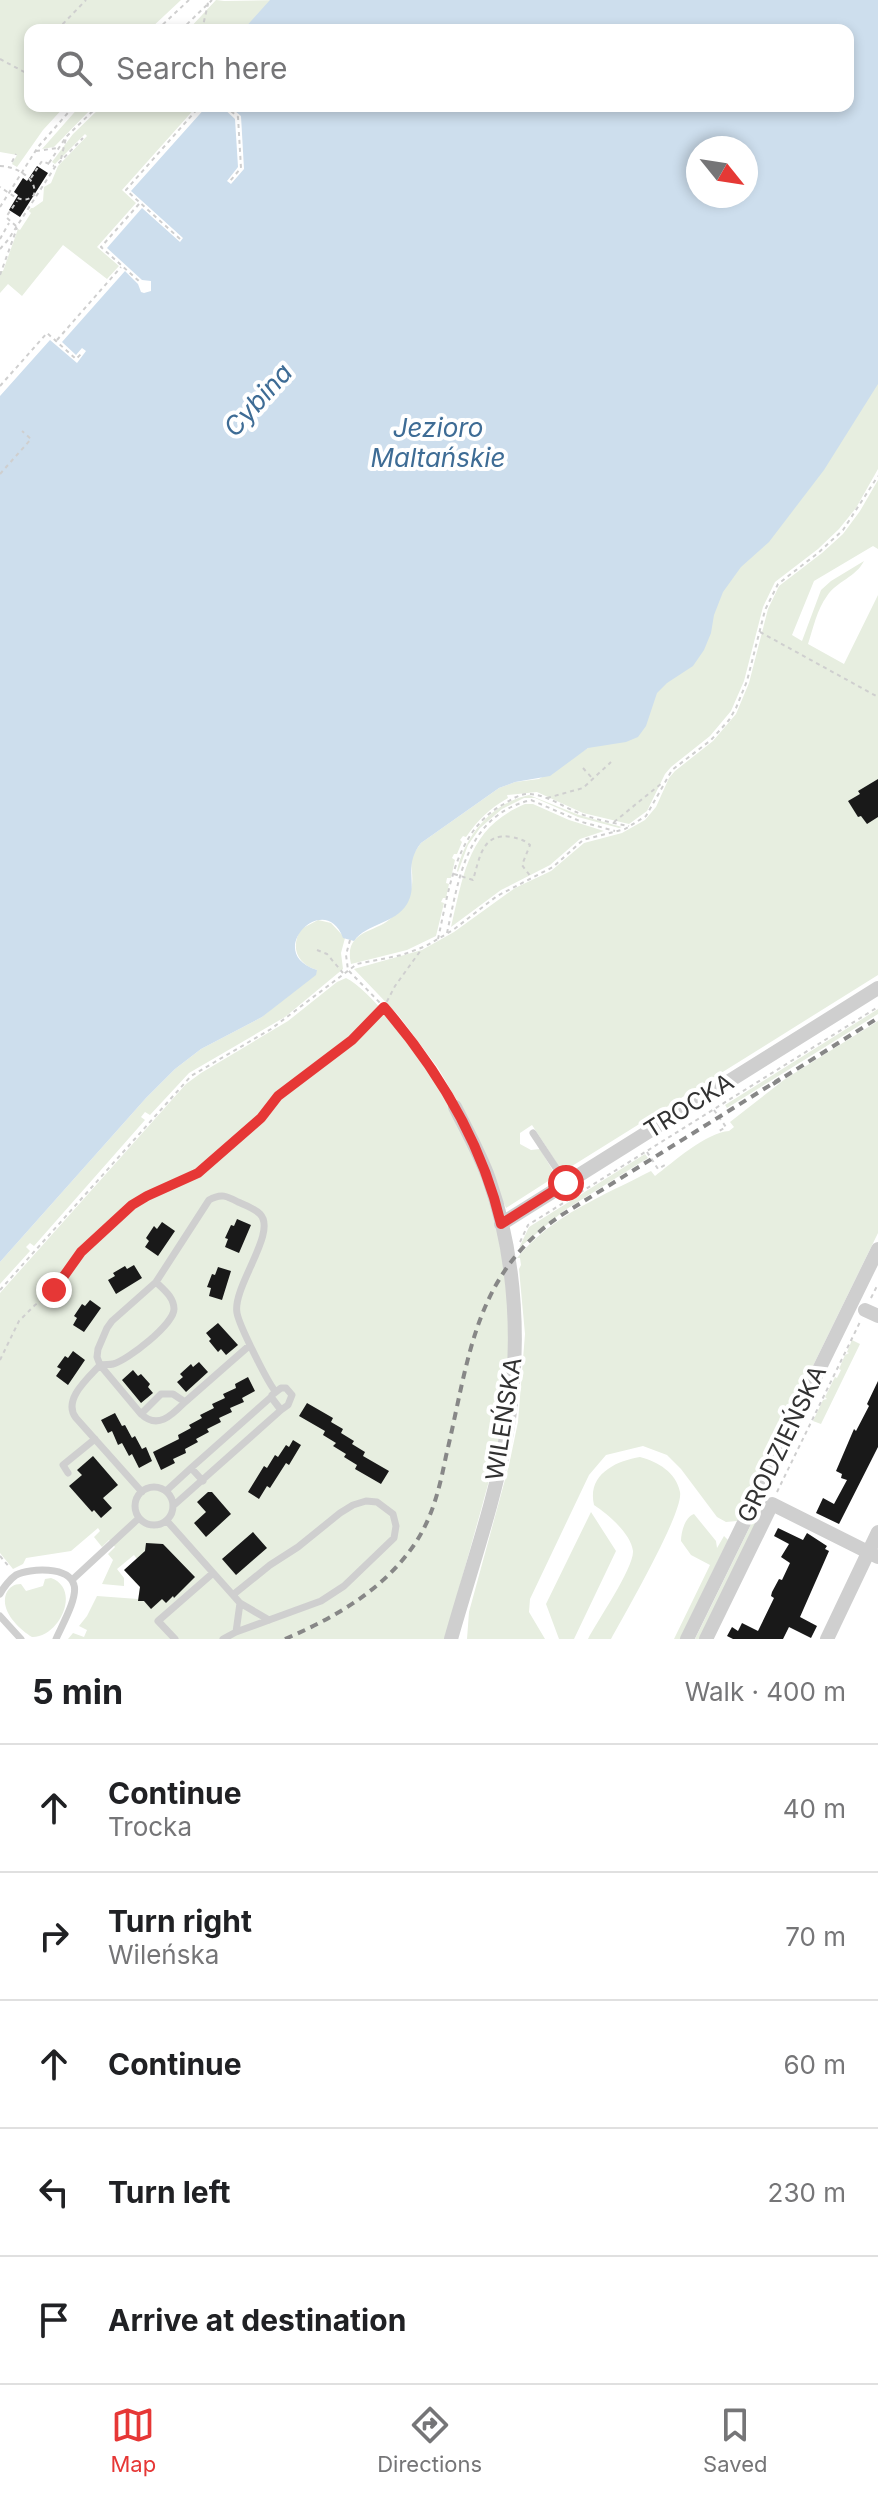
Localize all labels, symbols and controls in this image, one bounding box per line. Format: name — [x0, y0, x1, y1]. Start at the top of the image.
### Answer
search box — [24, 24, 854, 112]
icon: search — [52, 46, 96, 90]
text: Search here — [116, 50, 288, 86]
north arrow — [686, 136, 758, 208]
water label: Cybina — [217, 357, 298, 442]
water label: Jezioro Maltańskie — [370, 412, 506, 473]
street label: TROCKA — [639, 1067, 739, 1144]
route start — [548, 1165, 584, 1201]
route end — [36, 1272, 72, 1308]
street label: WILEŃSKA — [478, 1355, 528, 1483]
street label: GRODZIEŃSKA — [730, 1360, 832, 1527]
text: 5 min — [32, 1671, 123, 1712]
text: Walk · 400 m — [685, 1676, 846, 1707]
text: Continue — [108, 1775, 242, 1811]
icon: ahead — [32, 1786, 76, 1830]
text: 40 m — [783, 1793, 846, 1824]
text: Trocka — [108, 1811, 192, 1842]
text: Turn right — [108, 1903, 252, 1939]
icon: right — [32, 1914, 76, 1958]
text: 70 m — [785, 1921, 846, 1952]
text: Wileńska — [108, 1939, 219, 1970]
icon: ahead — [32, 2042, 76, 2086]
text: Continue — [108, 2046, 242, 2082]
text: 60 m — [783, 2049, 846, 2080]
icon: left — [32, 2170, 76, 2214]
text: Turn left — [108, 2174, 230, 2210]
text: 230 m — [768, 2177, 846, 2208]
icon: arrive — [32, 2298, 76, 2342]
text: Arrive at destination — [108, 2302, 406, 2338]
tab: Map — [111, 2403, 156, 2477]
tab: Directions — [377, 2403, 482, 2477]
tab: Saved — [703, 2403, 767, 2477]

